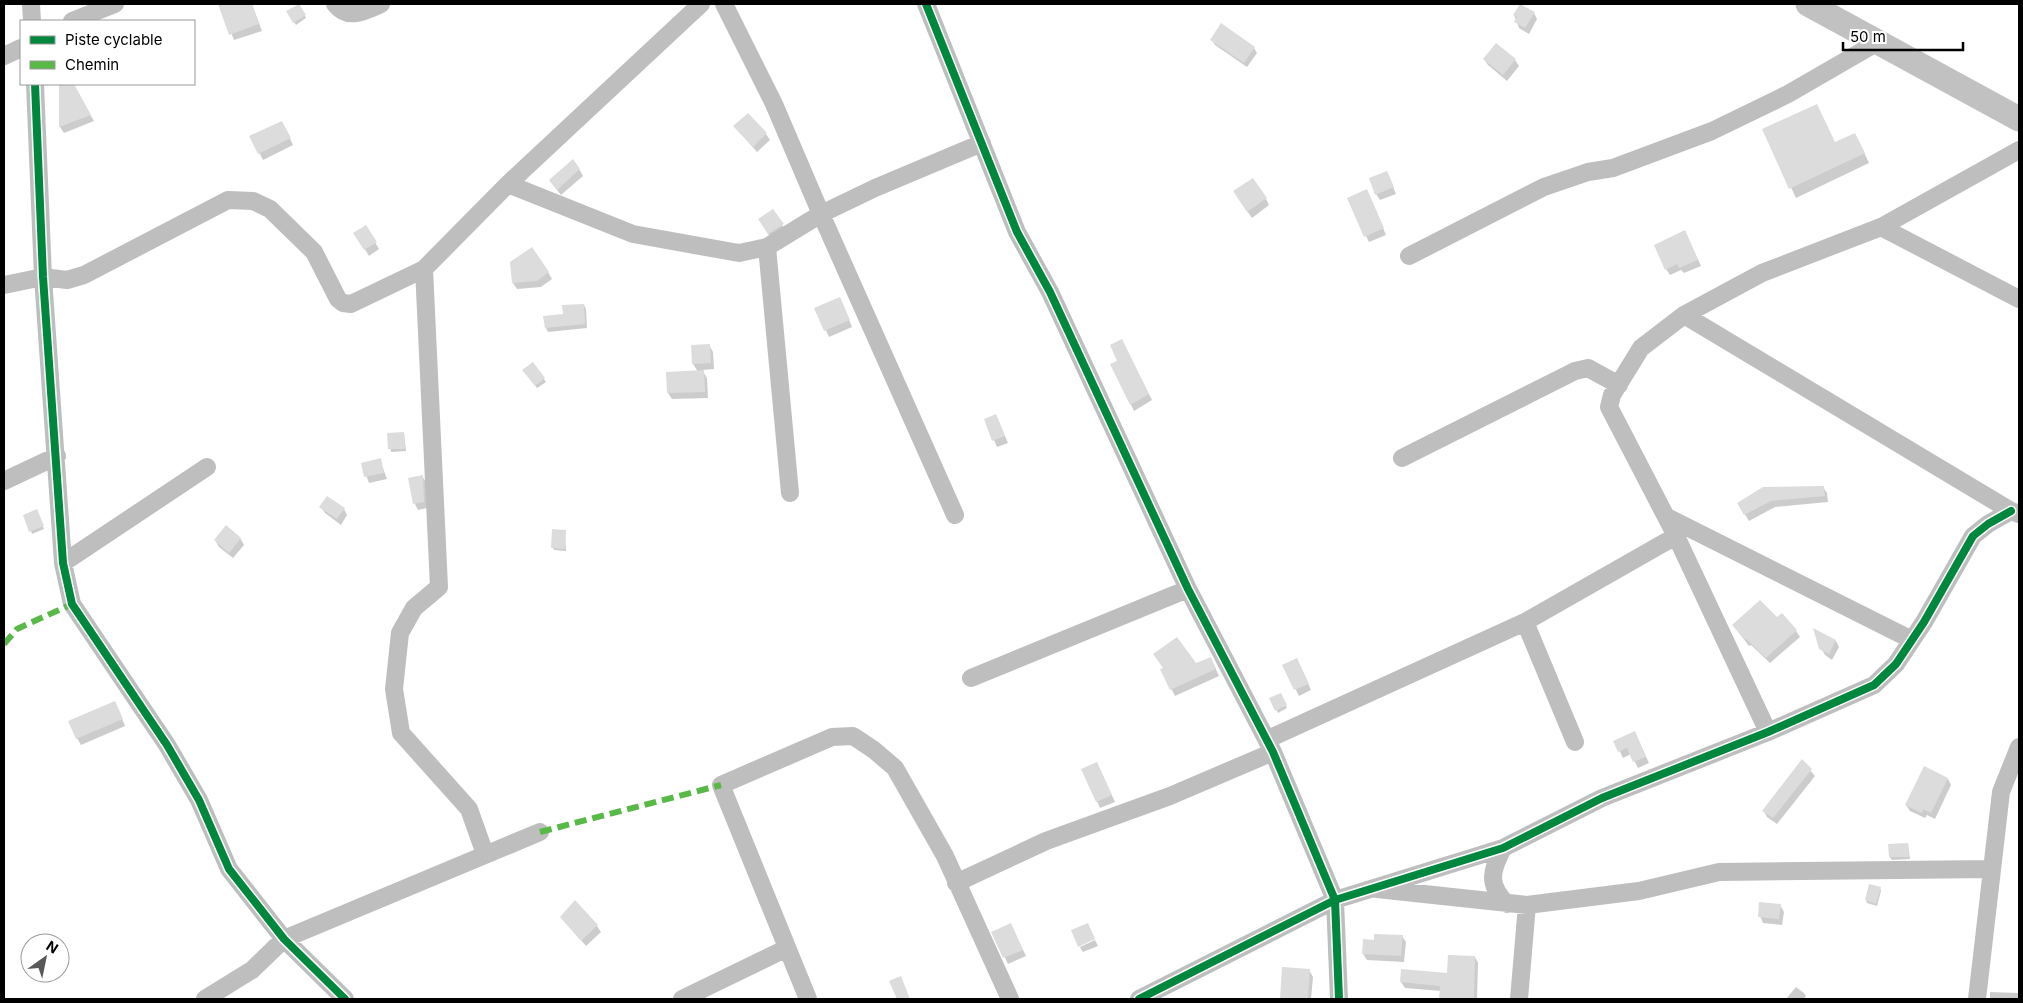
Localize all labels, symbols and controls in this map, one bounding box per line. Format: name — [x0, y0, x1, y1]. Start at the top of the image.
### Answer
legend — [20, 20, 195, 85]
scale bar — [1843, 20, 1963, 52]
text: 50 m — [1850, 27, 1886, 46]
text: Piste cyclable — [65, 30, 162, 49]
text: Chemin — [65, 55, 119, 74]
north arrow — [20, 933, 70, 983]
text: N — [43, 937, 61, 957]

